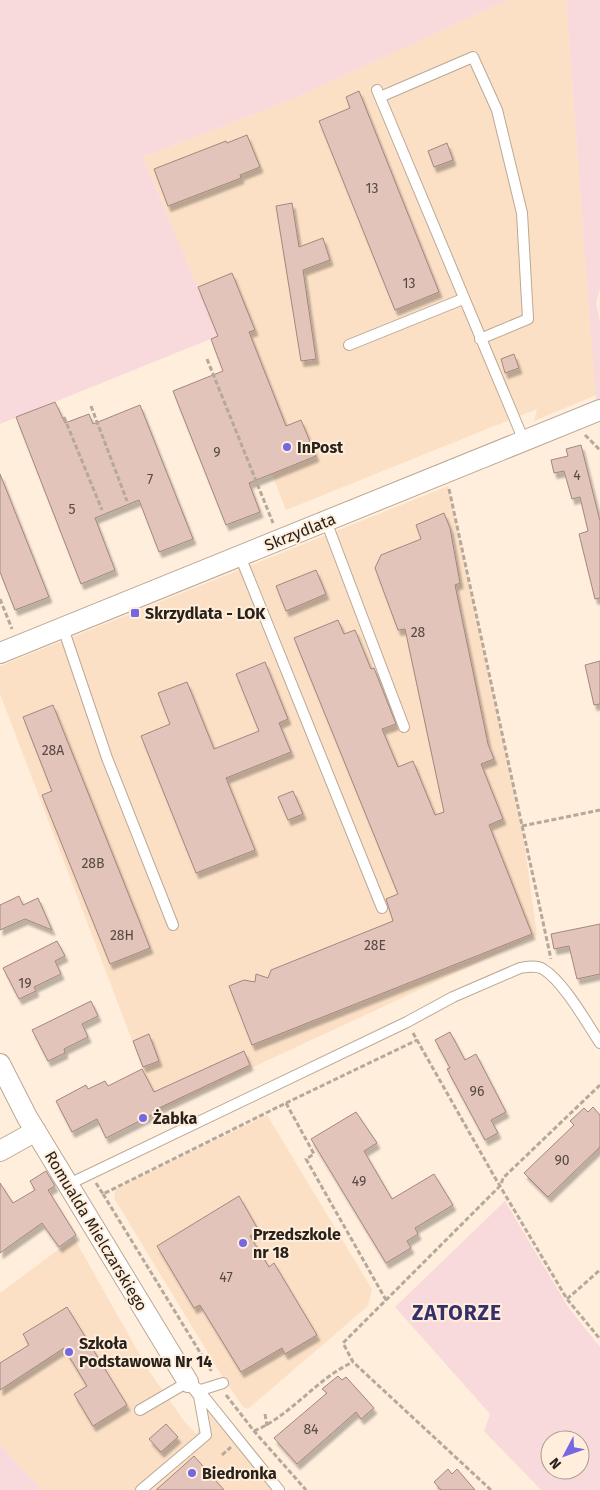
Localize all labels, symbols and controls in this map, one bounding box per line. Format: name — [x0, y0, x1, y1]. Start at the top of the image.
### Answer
house number: 13 — [365, 180, 379, 197]
house number: 13 — [402, 275, 416, 292]
place label: InPost — [297, 438, 344, 457]
marker: InPost — [281, 441, 293, 453]
house number: 9 — [213, 444, 221, 461]
house number: 4 — [573, 467, 581, 484]
house number: 7 — [147, 471, 153, 488]
house number: 5 — [68, 501, 76, 518]
street label: Skrzydlata — [262, 509, 338, 555]
place label: Skrzydlata - LOK — [145, 604, 266, 623]
marker: Skrzydlata - LOK — [129, 607, 141, 619]
house number: 28 — [411, 624, 426, 641]
house number: 28A — [42, 742, 64, 759]
house number: 28B — [81, 855, 105, 872]
house number: 28H — [110, 927, 134, 944]
house number: 28E — [364, 937, 386, 954]
house number: 19 — [18, 975, 32, 992]
house number: 96 — [470, 1083, 484, 1100]
place label: Żabka — [153, 1109, 197, 1128]
marker: Żabka — [137, 1112, 149, 1124]
street label: Romualda Mielczarskiego — [41, 1148, 151, 1314]
house number: 90 — [554, 1152, 570, 1169]
house number: 49 — [352, 1173, 366, 1190]
place label: Przedszkole nr 18 — [253, 1225, 341, 1262]
marker: Przedszkole nr 18 — [237, 1237, 249, 1249]
house number: 47 — [219, 1269, 233, 1286]
district label: ZATORZE — [412, 1300, 502, 1326]
place label: Szkoła Podstawowa Nr 14 — [79, 1334, 212, 1371]
marker: Szkoła Podstawowa Nr 14 — [63, 1346, 75, 1358]
house number: 84 — [303, 1421, 319, 1438]
north arrow — [540, 1430, 590, 1480]
text: N — [546, 1454, 565, 1472]
place label: Biedronka — [202, 1464, 277, 1483]
marker: Biedronka — [186, 1467, 198, 1479]

